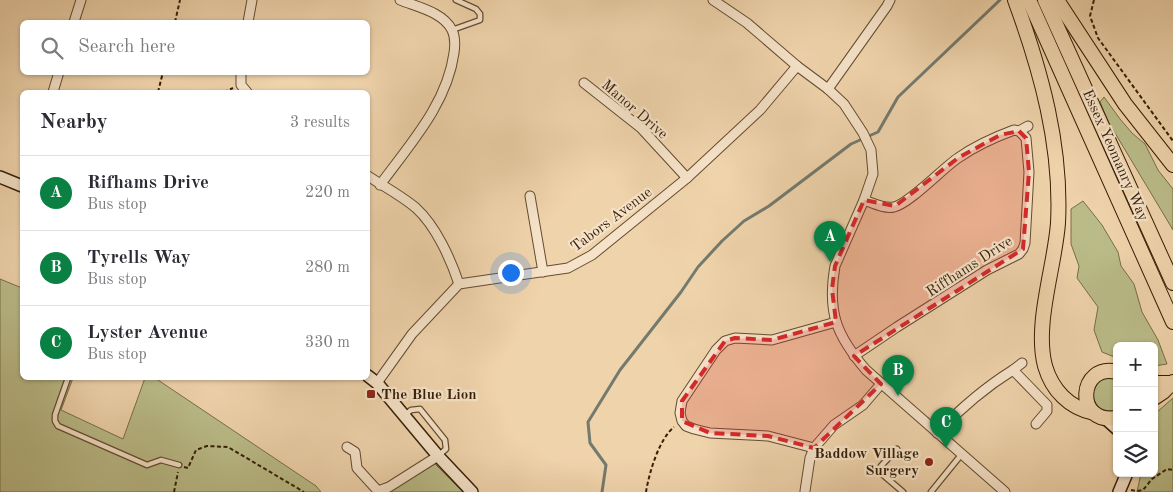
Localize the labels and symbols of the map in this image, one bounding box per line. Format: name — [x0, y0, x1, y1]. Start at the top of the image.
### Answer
street label: Manor Drive — [598, 78, 670, 143]
street label: Essex Yeomanry Way — [1079, 88, 1150, 224]
street label: Tabors Avenue — [569, 185, 655, 255]
pin: A — [814, 221, 846, 262]
street label: Riffhams Drive — [924, 234, 1015, 300]
your location — [498, 260, 524, 286]
pin: B — [882, 355, 914, 396]
marker: The Blue Lion — [365, 388, 377, 400]
place label: The Blue Lion — [381, 388, 477, 403]
pin: C — [930, 407, 962, 448]
place label: Baddow Village Surgery — [814, 447, 919, 479]
marker: Baddow Village Surgery — [923, 456, 935, 468]

